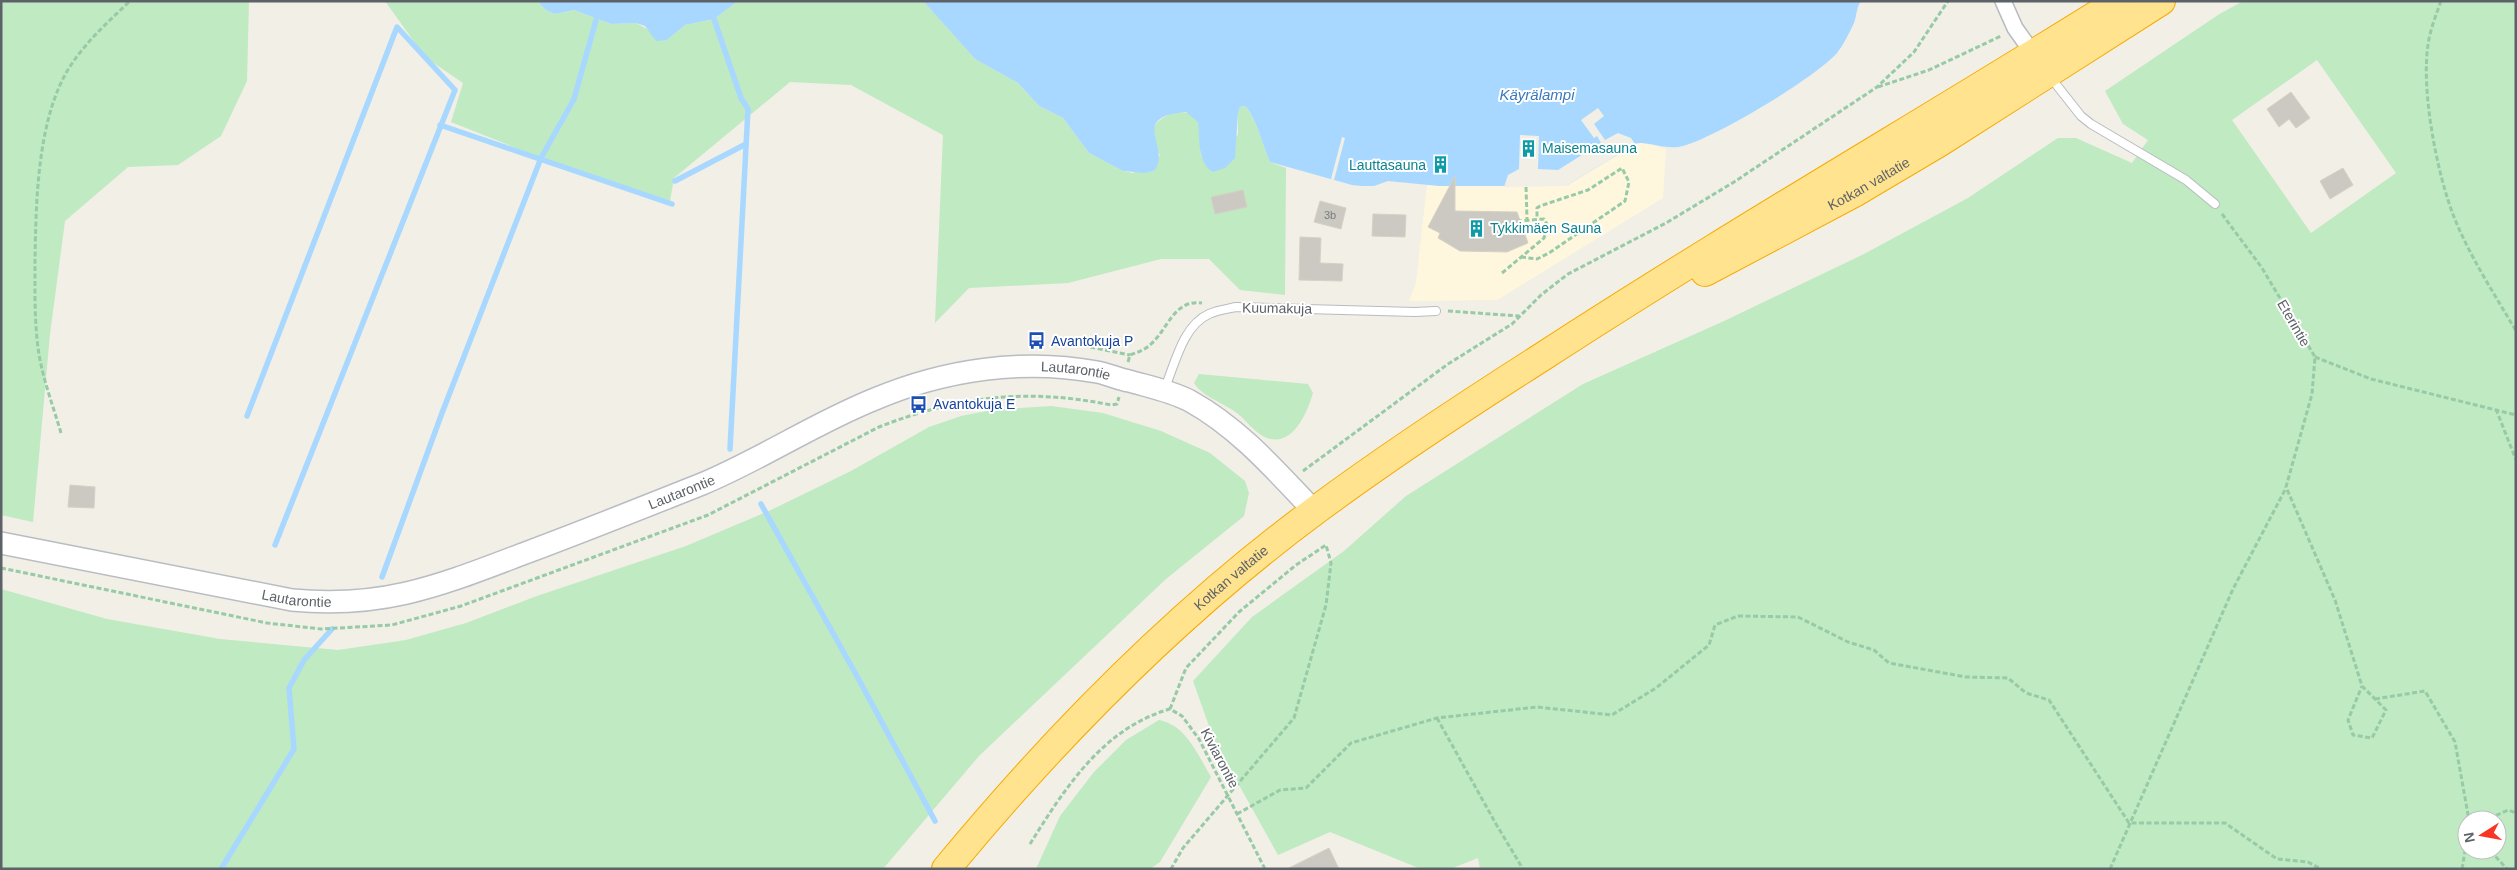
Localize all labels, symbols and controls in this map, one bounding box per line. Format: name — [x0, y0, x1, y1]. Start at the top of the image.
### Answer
water label: Käyrälampi — [1499, 86, 1575, 103]
building icon: Maisemasauna — [1518, 138, 1538, 158]
place label: Maisemasauna — [1542, 140, 1637, 156]
street label: Kotkan valtatie — [1825, 154, 1913, 213]
building icon: Lauttasauna — [1430, 155, 1450, 175]
place label: Lauttasauna — [1349, 157, 1426, 173]
house number: 3b — [1324, 209, 1336, 221]
building icon: Tykkimäen Sauna — [1466, 218, 1486, 238]
place label: Tykkimäen Sauna — [1490, 220, 1601, 236]
street label: Eterintie — [2274, 297, 2314, 349]
street label: Kuumakuja — [1242, 299, 1312, 317]
bus stop icon: Avantokuja P — [1027, 331, 1047, 351]
place label: Avantokuja P — [1051, 333, 1133, 349]
street label: Lautarontie — [1041, 358, 1113, 383]
bus stop icon: Avantokuja E — [909, 394, 929, 414]
place label: Avantokuja E — [933, 396, 1015, 412]
street label: Lautarontie — [646, 471, 718, 512]
street label: Kotkan valtatie — [1191, 542, 1271, 614]
street label: Lautarontie — [260, 586, 332, 610]
street label: Kiviarontie — [1198, 725, 1243, 791]
north arrow — [2457, 810, 2507, 860]
text: N — [2460, 831, 2478, 844]

